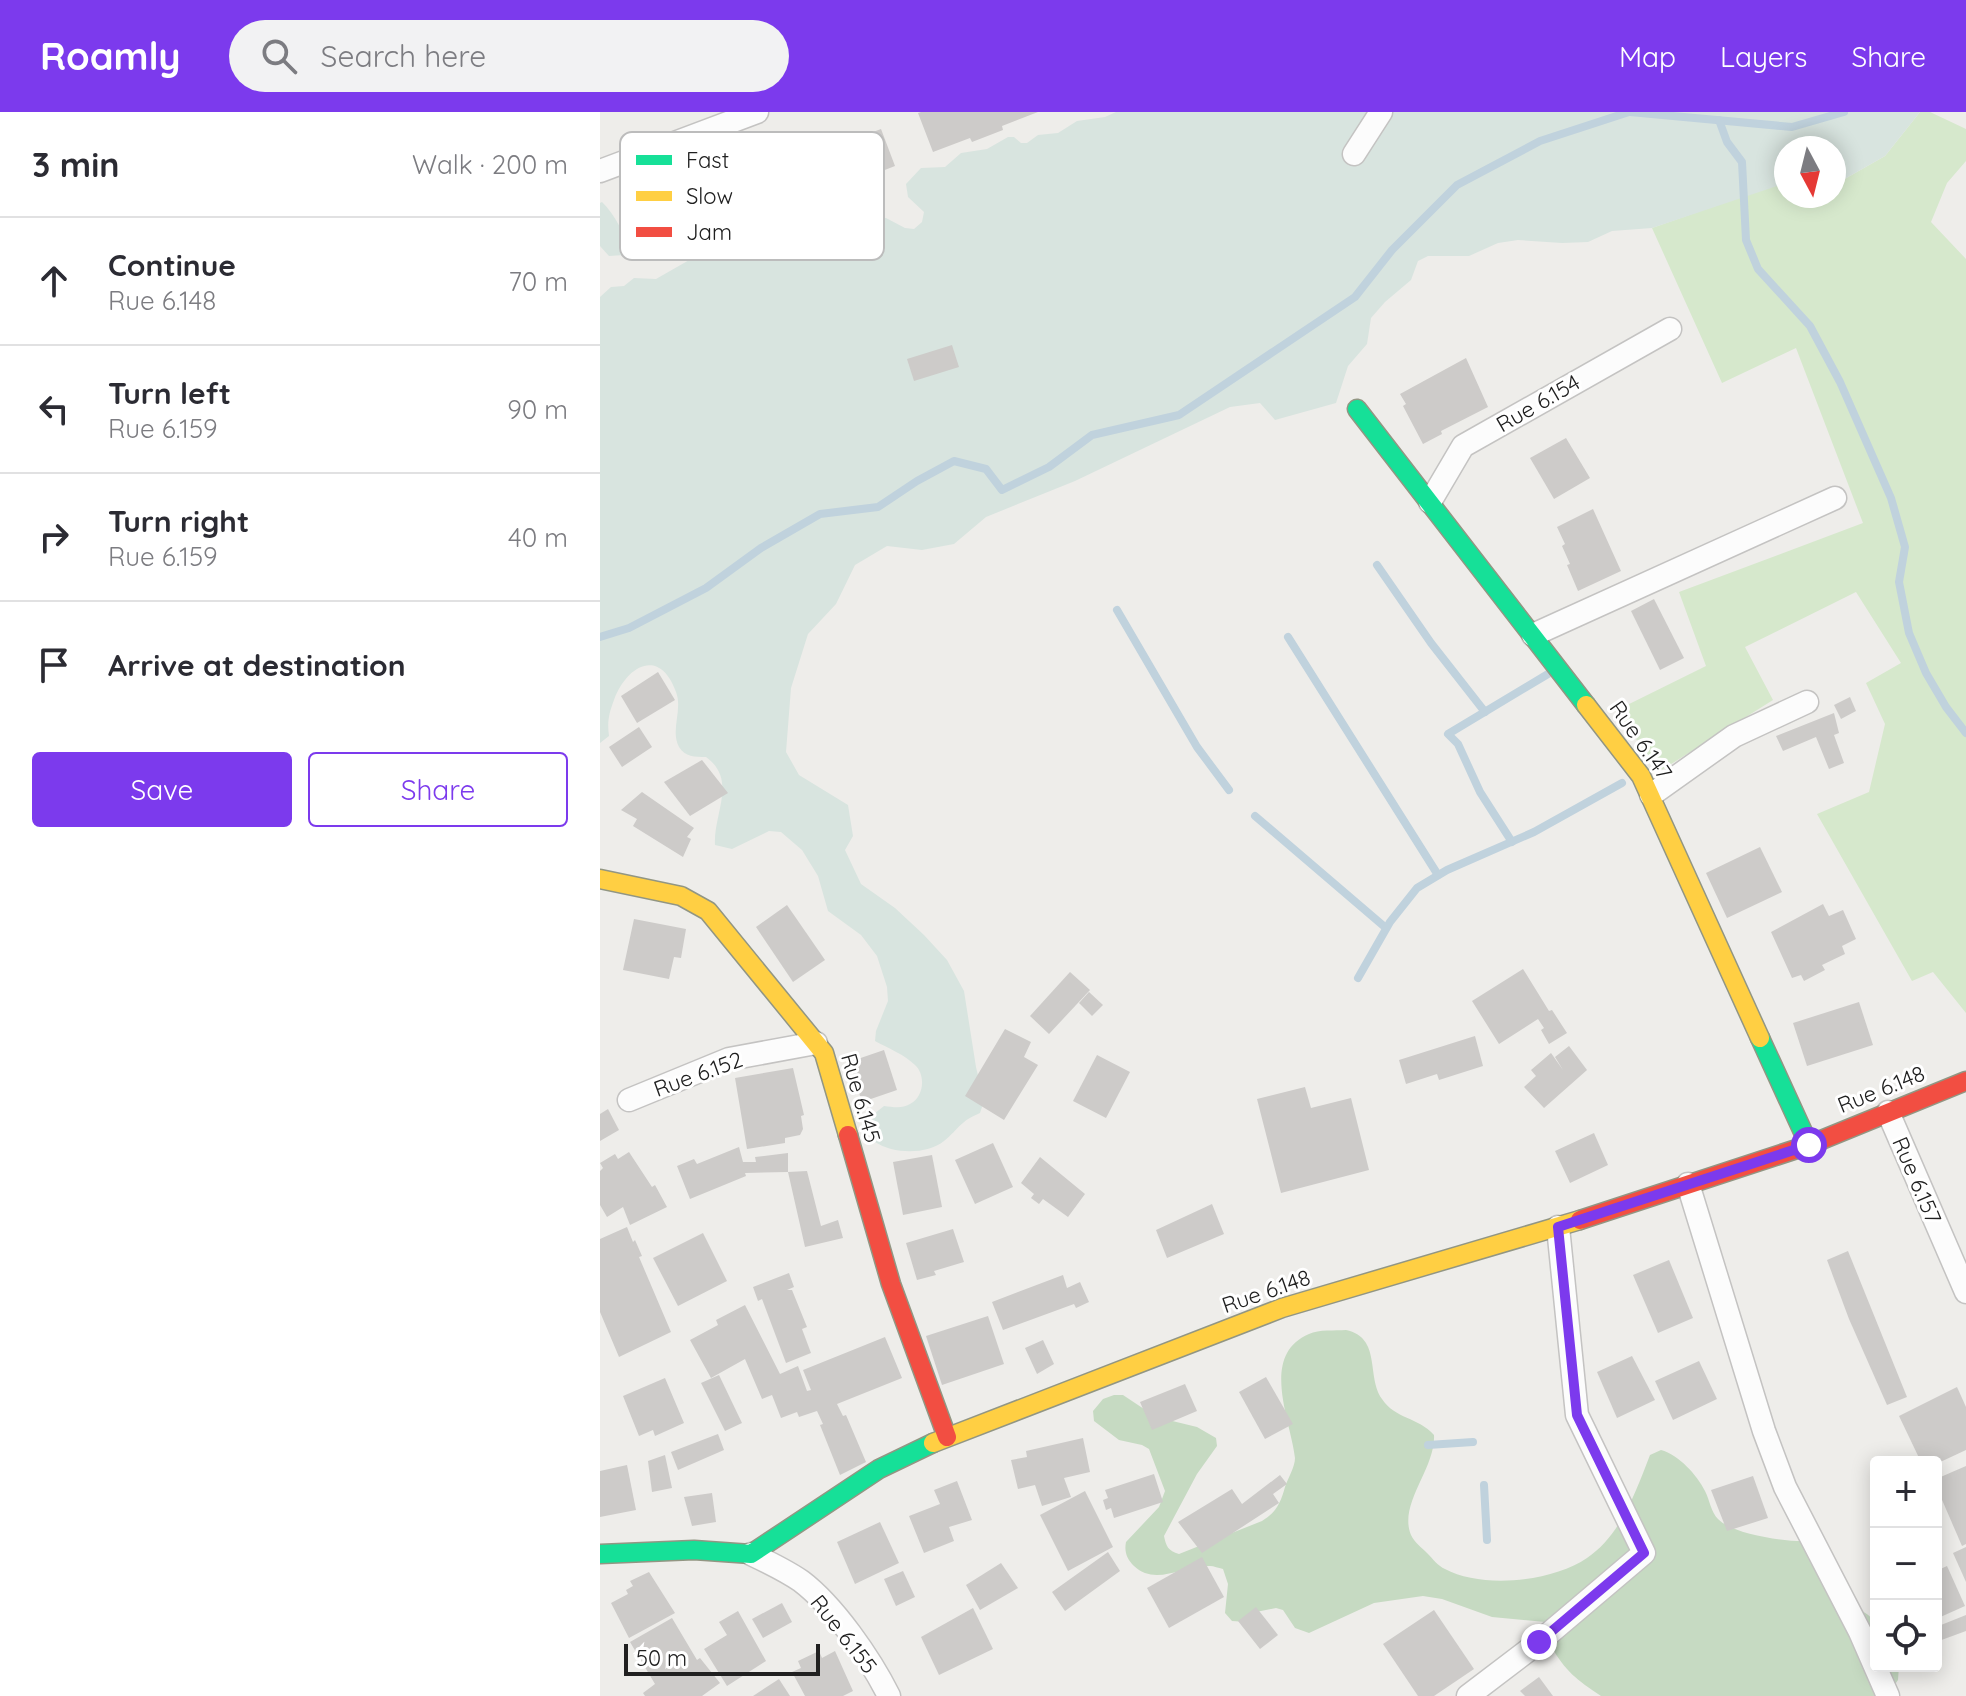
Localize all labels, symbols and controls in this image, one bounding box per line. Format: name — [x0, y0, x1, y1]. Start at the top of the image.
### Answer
search box — [229, 20, 789, 92]
text: Roamly — [40, 32, 181, 80]
icon: search — [257, 34, 301, 78]
text: Search here — [321, 37, 486, 75]
text: Map — [1619, 39, 1676, 74]
text: Layers — [1720, 39, 1807, 74]
text: Share — [1851, 39, 1926, 74]
legend — [620, 132, 884, 260]
north arrow — [1774, 136, 1846, 208]
text: 3 min — [32, 143, 119, 186]
text: Fast — [686, 146, 729, 174]
text: Walk · 200 m — [412, 148, 568, 181]
text: Slow — [686, 182, 733, 210]
text: Jam — [686, 218, 732, 246]
text: Continue — [108, 246, 236, 284]
icon: ahead — [32, 259, 76, 303]
text: 70 m — [508, 265, 568, 298]
text: Rue 6.148 — [108, 284, 216, 317]
street label: Rue 6.154 — [1491, 368, 1585, 438]
text: Turn left — [108, 374, 231, 412]
icon: left — [32, 387, 76, 431]
text: 90 m — [507, 393, 568, 426]
text: Rue 6.159 — [108, 412, 218, 445]
text: Turn right — [108, 502, 249, 540]
icon: right — [32, 515, 76, 559]
text: 40 m — [508, 521, 568, 554]
text: Rue 6.159 — [108, 540, 218, 573]
icon: arrive — [32, 643, 76, 687]
text: Arrive at destination — [108, 646, 406, 684]
street label: Rue 6.147 — [1604, 695, 1678, 785]
button: Save — [32, 752, 292, 827]
button: Share — [308, 752, 568, 827]
street label: Rue 6.152 — [650, 1045, 746, 1103]
street label: Rue 6.145 — [835, 1050, 887, 1146]
street label: Rue 6.148 — [1833, 1059, 1929, 1119]
route start — [1791, 1127, 1827, 1163]
street label: Rue 6.157 — [1886, 1132, 1948, 1228]
street label: Rue 6.148 — [1218, 1263, 1314, 1319]
map controls — [1870, 1456, 1942, 1672]
button: + — [1870, 1456, 1942, 1528]
button: − — [1870, 1528, 1942, 1600]
street label: Rue 6.155 — [804, 1589, 884, 1679]
button: locate — [1870, 1600, 1942, 1672]
route end — [1521, 1624, 1557, 1660]
scale bar — [624, 1640, 820, 1676]
text: 50 m — [636, 1644, 687, 1672]

